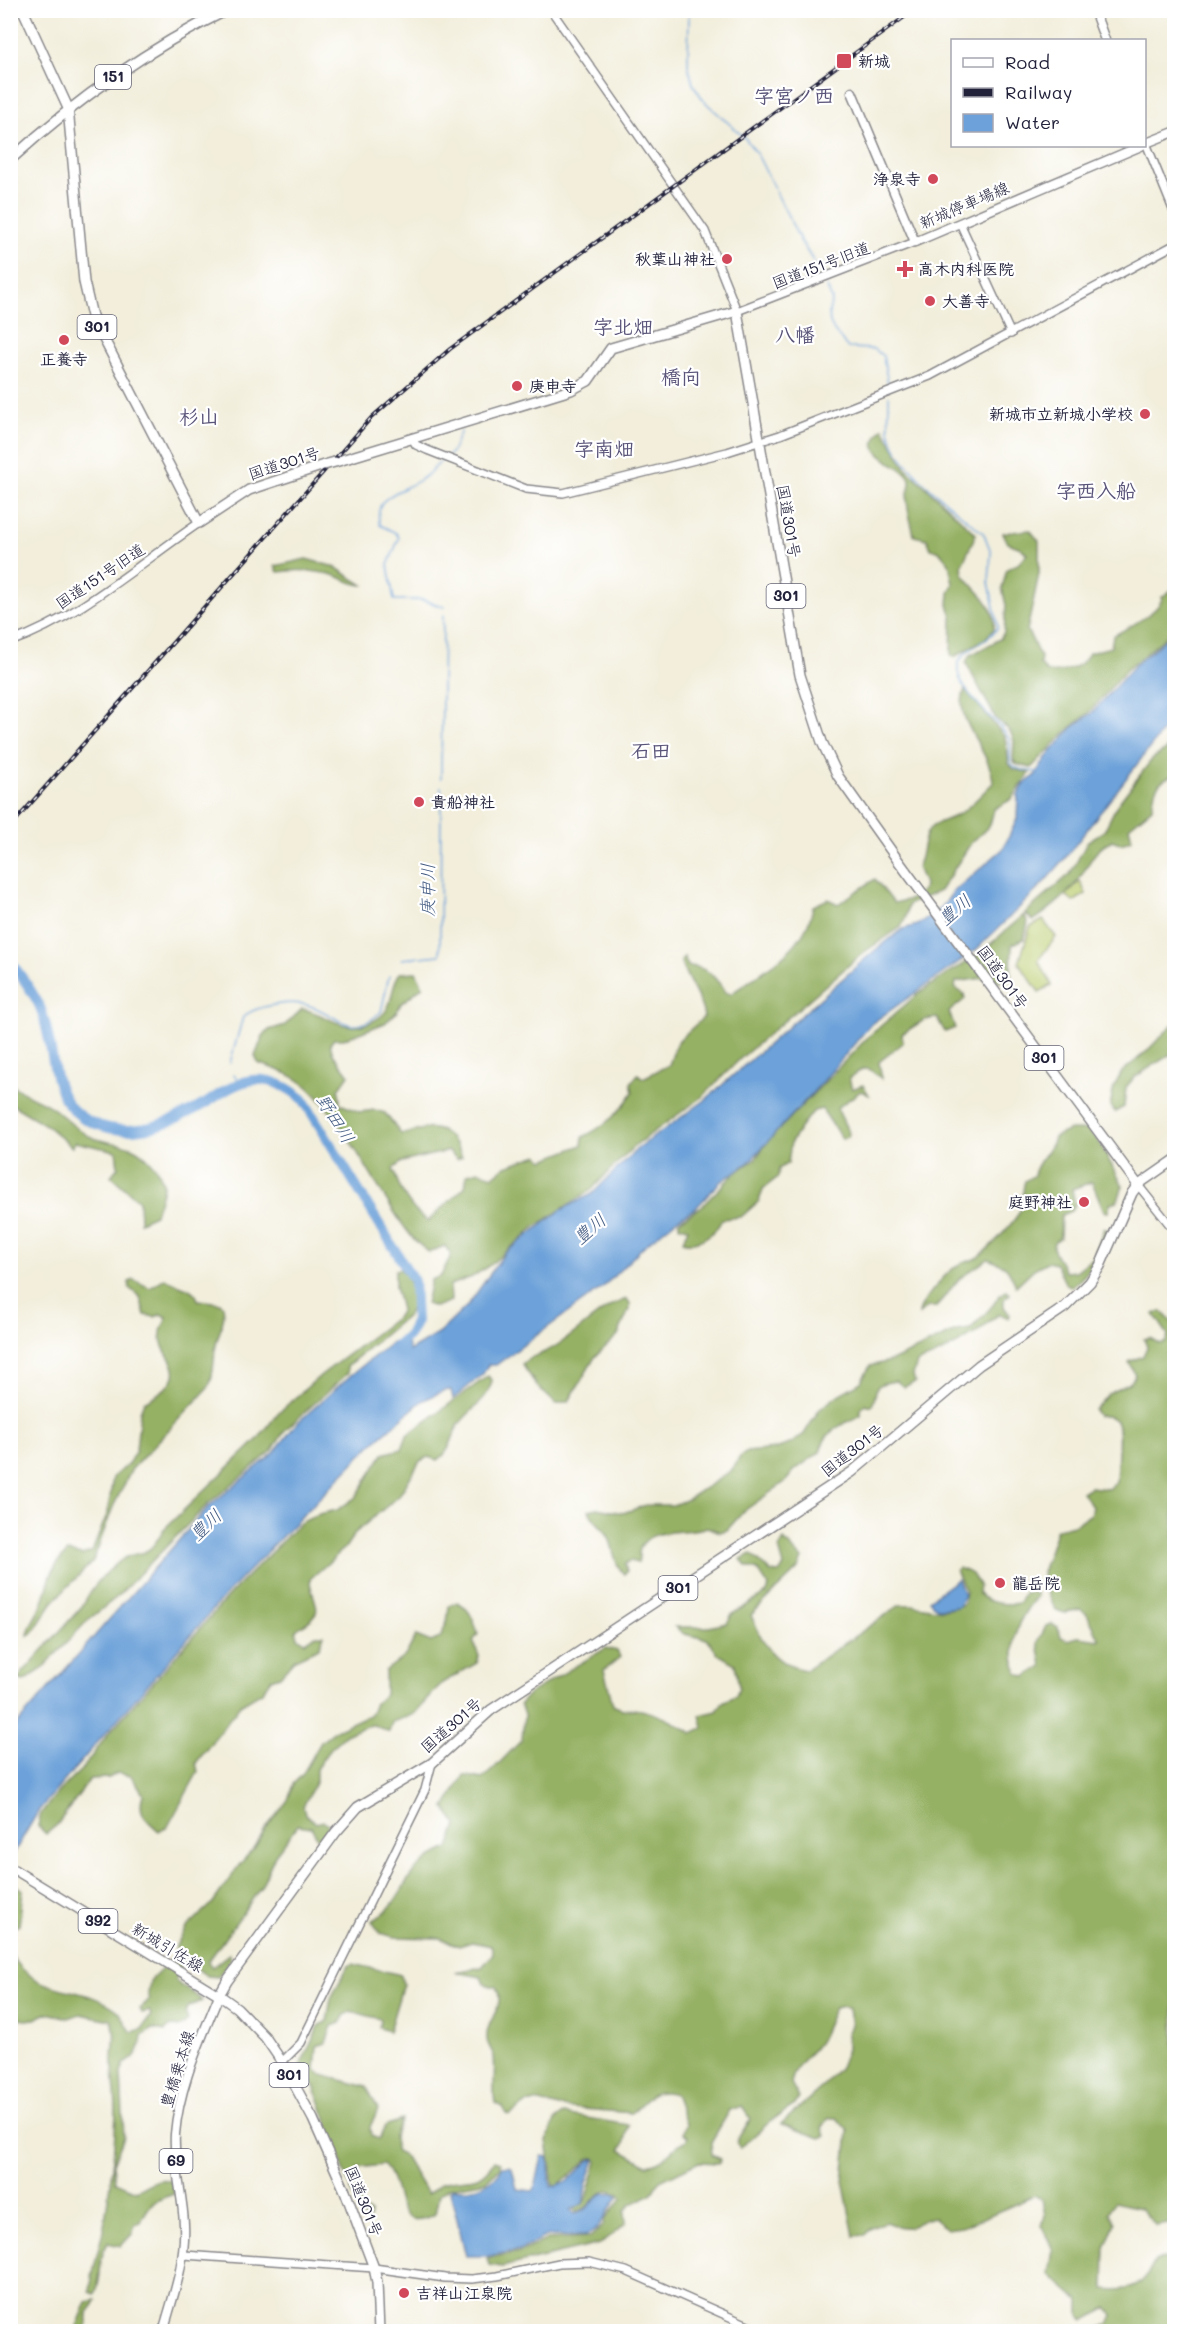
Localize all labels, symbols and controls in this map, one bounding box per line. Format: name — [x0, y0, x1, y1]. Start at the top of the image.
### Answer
legend — [951, 39, 1146, 147]
place label: 新城 — [858, 50, 890, 71]
text: Road — [1005, 50, 1050, 74]
marker: 新城 — [835, 52, 853, 70]
road number: 151 — [95, 65, 131, 89]
text: Railway — [1005, 80, 1072, 104]
district label: 字宮ノ西 — [754, 82, 834, 108]
text: Water — [1005, 110, 1060, 134]
place label: 浄泉寺 — [873, 168, 921, 189]
marker: 浄泉寺 — [926, 172, 940, 186]
street label: 新城停車場線 — [916, 176, 1012, 233]
street label: 国道151号旧道 — [769, 236, 873, 293]
place label: 秋葉山神社 — [635, 248, 715, 269]
marker: 秋葉山神社 — [720, 252, 734, 266]
place label: 高木内科医院 — [918, 258, 1014, 279]
marker: 高木内科医院 — [896, 260, 914, 278]
place label: 大善寺 — [942, 290, 990, 311]
marker: 大善寺 — [923, 294, 937, 308]
district label: 字北畑 — [593, 313, 653, 339]
road number: 301 — [78, 315, 116, 339]
district label: 八幡 — [775, 321, 815, 347]
marker: 正養寺 — [57, 333, 71, 347]
place label: 正養寺 — [40, 348, 88, 369]
district label: 橋向 — [661, 363, 701, 389]
place label: 庚申寺 — [529, 375, 577, 396]
marker: 庚申寺 — [510, 379, 524, 393]
district label: 杉山 — [179, 403, 219, 429]
place label: 新城市立新城小学校 — [989, 403, 1133, 424]
marker: 新城市立新城小学校 — [1138, 407, 1152, 421]
district label: 字南畑 — [574, 435, 634, 461]
street label: 国道301号 — [245, 441, 322, 484]
district label: 字西入船 — [1056, 477, 1136, 503]
street label: 国道301号 — [773, 482, 806, 559]
street label: 国道151号旧道 — [51, 538, 149, 613]
road number: 301 — [766, 584, 806, 608]
district label: 石田 — [631, 737, 671, 763]
place label: 貴船神社 — [431, 791, 495, 812]
marker: 貴船神社 — [412, 795, 426, 809]
water label: 庚申川 — [415, 863, 439, 917]
water label: 豊川 — [933, 888, 976, 930]
street label: 国道301号 — [973, 940, 1034, 1013]
road number: 301 — [1024, 1046, 1064, 1070]
water label: 野田川 — [311, 1089, 360, 1148]
place label: 庭野神社 — [1008, 1191, 1072, 1212]
marker: 庭野神社 — [1077, 1195, 1091, 1209]
water label: 豊川 — [568, 1207, 611, 1249]
street label: 国道301号 — [816, 1418, 887, 1481]
water label: 豊川 — [184, 1503, 227, 1545]
place label: 龍岳院 — [1012, 1572, 1060, 1593]
road number: 301 — [658, 1576, 698, 1600]
marker: 龍岳院 — [993, 1576, 1007, 1590]
street label: 国道301号 — [416, 1692, 486, 1757]
road number: 392 — [78, 1909, 118, 1933]
street label: 新城引佐線 — [129, 1917, 208, 1976]
street label: 豊橋乗本線 — [155, 2028, 198, 2110]
road number: 301 — [270, 2063, 308, 2087]
road number: 69 — [160, 2149, 192, 2173]
street label: 国道301号 — [341, 2162, 388, 2239]
place label: 吉祥山江泉院 — [416, 2282, 512, 2303]
marker: 吉祥山江泉院 — [397, 2286, 411, 2300]

